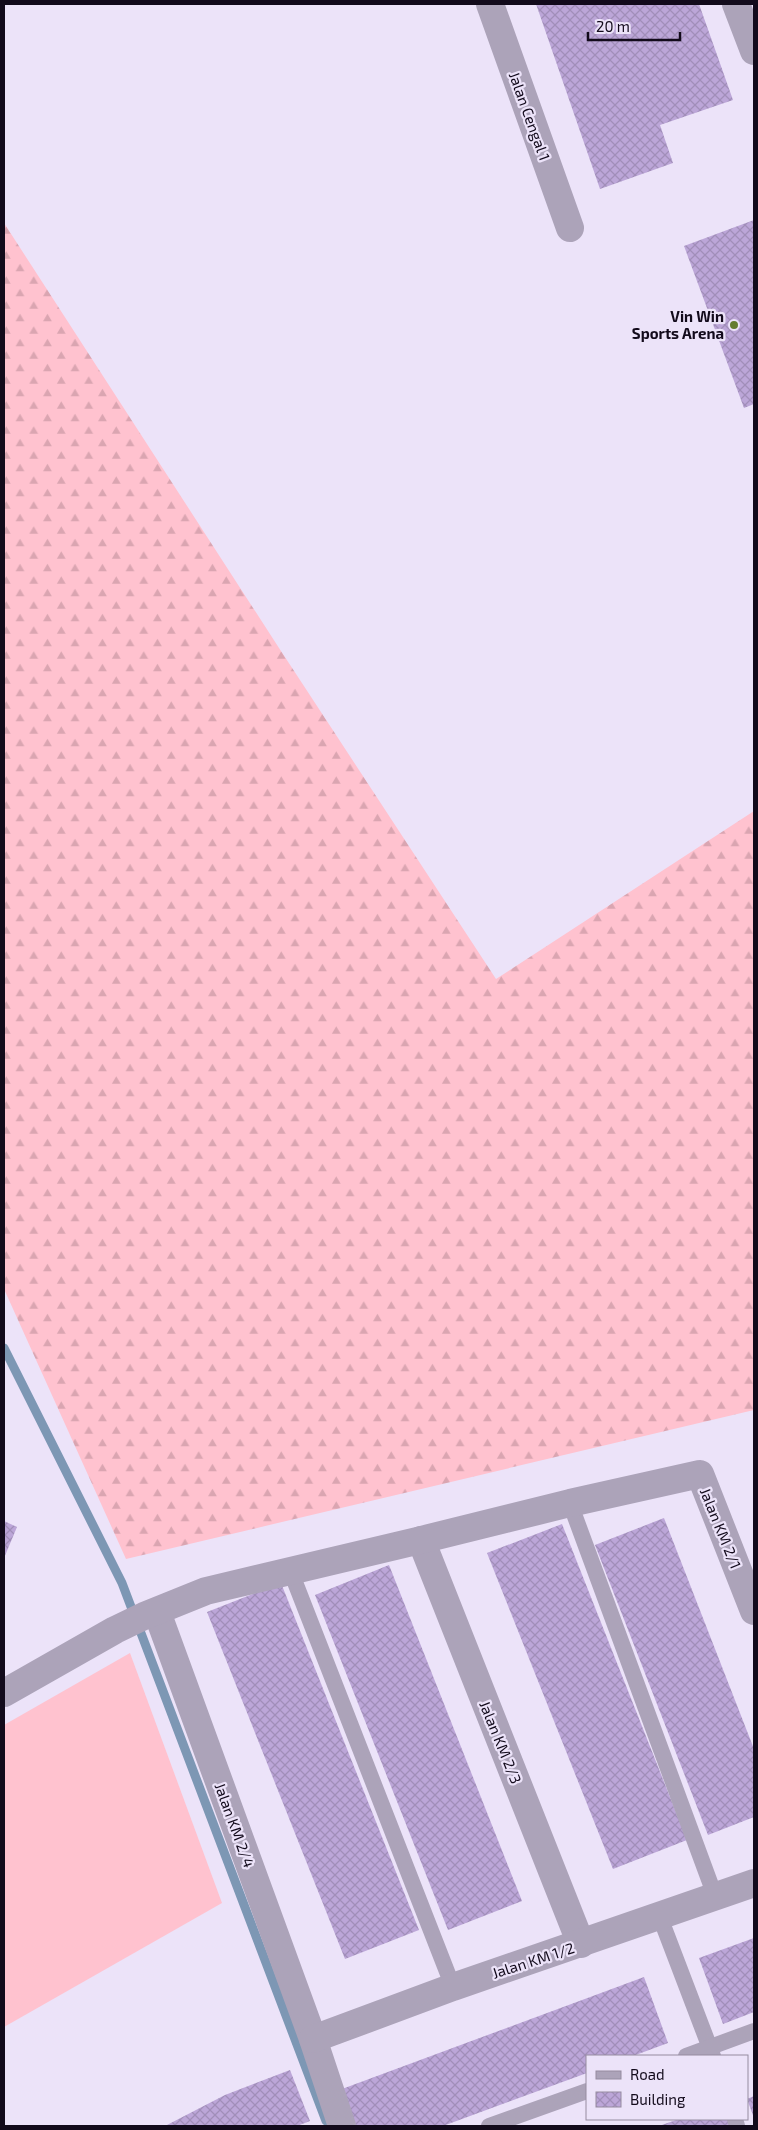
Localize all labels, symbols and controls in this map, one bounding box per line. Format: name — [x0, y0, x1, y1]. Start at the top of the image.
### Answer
scale bar — [588, 10, 680, 42]
text: 20 m — [596, 17, 630, 35]
street label: Jalan Cengal 1 — [506, 69, 554, 163]
place label: Vin Win Sports Arena — [632, 307, 724, 342]
marker: Vin Win Sports Arena — [728, 319, 740, 331]
street label: Jalan KM 2/1 — [697, 1485, 745, 1571]
street label: Jalan KM 2/3 — [476, 1698, 526, 1786]
street label: Jalan KM 2/4 — [211, 1780, 259, 1870]
street label: Jalan KM 1/2 — [490, 1938, 576, 1982]
legend — [586, 2055, 748, 2120]
text: Road — [630, 2065, 665, 2083]
text: Building — [630, 2090, 686, 2108]

